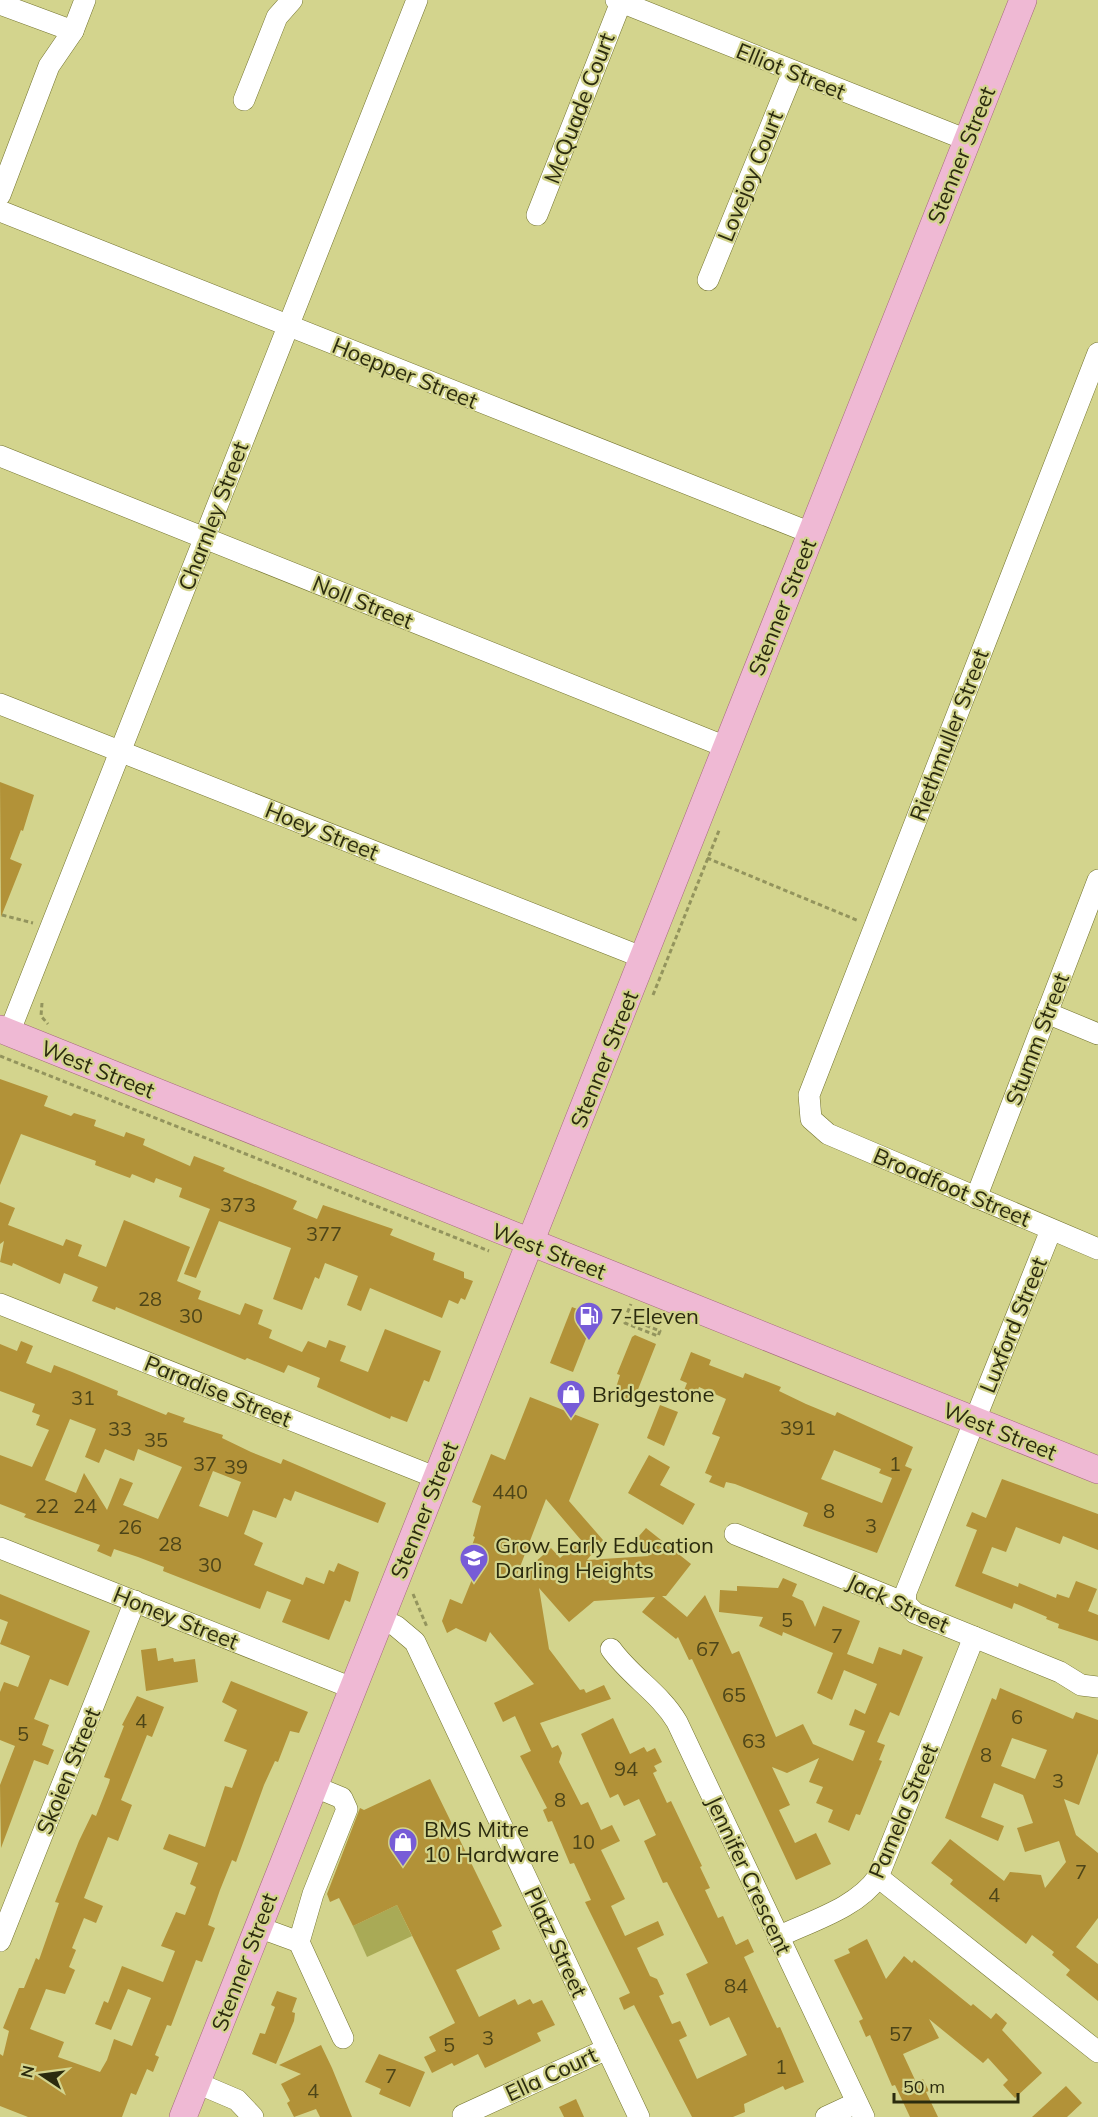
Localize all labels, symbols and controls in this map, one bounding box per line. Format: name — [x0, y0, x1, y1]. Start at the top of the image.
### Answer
street label: McQuade Court — [537, 28, 621, 187]
street label: Elliot Street — [732, 36, 850, 106]
street label: Stenner Street — [921, 82, 1001, 228]
street label: Lovejoy Court — [711, 106, 789, 246]
street label: Hoepper Street — [328, 331, 482, 415]
street label: Charnley Street — [172, 437, 254, 594]
street label: Stenner Street — [742, 534, 822, 680]
street label: Noll Street — [309, 569, 418, 635]
street label: Riethmuller Street — [903, 645, 995, 825]
street label: Hoey Street — [261, 796, 383, 866]
street label: Stumm Street — [999, 969, 1075, 1109]
street label: Stenner Street — [564, 986, 644, 1132]
street label: West Street — [37, 1033, 159, 1105]
street label: Broadfoot Street — [869, 1141, 1035, 1233]
house number: 373 — [220, 1192, 256, 1217]
street label: West Street — [488, 1216, 610, 1286]
house number: 377 — [306, 1221, 342, 1246]
street label: Luxford Street — [973, 1253, 1053, 1397]
house number: 28 — [138, 1286, 162, 1311]
fuel station icon: 7-Eleven — [573, 1300, 605, 1342]
place label: 7-Eleven — [610, 1302, 699, 1330]
house number: 30 — [179, 1303, 203, 1328]
street label: Paradise Street — [140, 1349, 296, 1433]
shop icon: Bridgestone — [555, 1378, 587, 1420]
place label: Bridgestone — [592, 1380, 714, 1408]
house number: 31 — [71, 1385, 95, 1410]
street label: West Street — [939, 1395, 1061, 1467]
house number: 391 — [780, 1415, 816, 1440]
house number: 33 — [108, 1416, 132, 1441]
house number: 35 — [144, 1427, 168, 1452]
street label: Stenner Street — [384, 1437, 464, 1583]
house number: 37 — [193, 1451, 217, 1476]
house number: 1 — [889, 1451, 901, 1476]
house number: 39 — [224, 1454, 248, 1479]
house number: 440 — [492, 1479, 528, 1504]
house number: 22 — [35, 1493, 59, 1518]
house number: 24 — [73, 1493, 97, 1518]
house number: 8 — [823, 1498, 835, 1523]
house number: 3 — [865, 1513, 877, 1538]
house number: 26 — [118, 1514, 142, 1539]
house number: 28 — [158, 1531, 182, 1556]
place label: Grow Early Education Darling Heights — [495, 1531, 714, 1584]
school or university icon: Grow Early Education Darling Heights — [458, 1542, 490, 1584]
house number: 30 — [198, 1552, 222, 1577]
street label: Jack Street — [843, 1567, 954, 1639]
street label: Honey Street — [109, 1580, 243, 1656]
house number: 5 — [781, 1607, 793, 1632]
house number: 7 — [831, 1623, 843, 1648]
house number: 67 — [696, 1636, 720, 1661]
house number: 65 — [722, 1682, 746, 1707]
street label: Skoien Street — [30, 1703, 106, 1838]
house number: 6 — [1011, 1704, 1023, 1729]
house number: 4 — [135, 1708, 147, 1733]
house number: 5 — [17, 1721, 29, 1746]
house number: 63 — [742, 1728, 766, 1753]
street label: Pamela Street — [862, 1739, 944, 1882]
house number: 8 — [980, 1742, 992, 1767]
house number: 94 — [614, 1756, 638, 1781]
house number: 3 — [1052, 1768, 1064, 1793]
house number: 8 — [554, 1787, 566, 1812]
street label: Jennifer Crescent — [700, 1791, 798, 1959]
place label: BMS Mitre 10 Hardware — [424, 1815, 559, 1868]
shop icon: BMS Mitre 10 Hardware — [387, 1826, 419, 1868]
house number: 10 — [571, 1829, 595, 1854]
house number: 7 — [1075, 1859, 1087, 1884]
street label: Platz Street — [518, 1882, 594, 2002]
house number: 4 — [988, 1882, 1000, 1907]
street label: Stenner Street — [205, 1889, 283, 2035]
house number: 84 — [724, 1973, 748, 1998]
house number: 57 — [889, 2021, 913, 2046]
house number: 3 — [482, 2025, 494, 2050]
house number: 5 — [443, 2032, 455, 2057]
street label: Ella Court — [501, 2040, 602, 2107]
north arrow — [12, 2045, 72, 2105]
house number: 1 — [775, 2054, 787, 2079]
text: N — [16, 2063, 38, 2080]
house number: 7 — [385, 2063, 397, 2088]
scale bar — [894, 2066, 1018, 2104]
text: 50 m — [903, 2075, 945, 2098]
house number: 4 — [307, 2078, 319, 2103]

